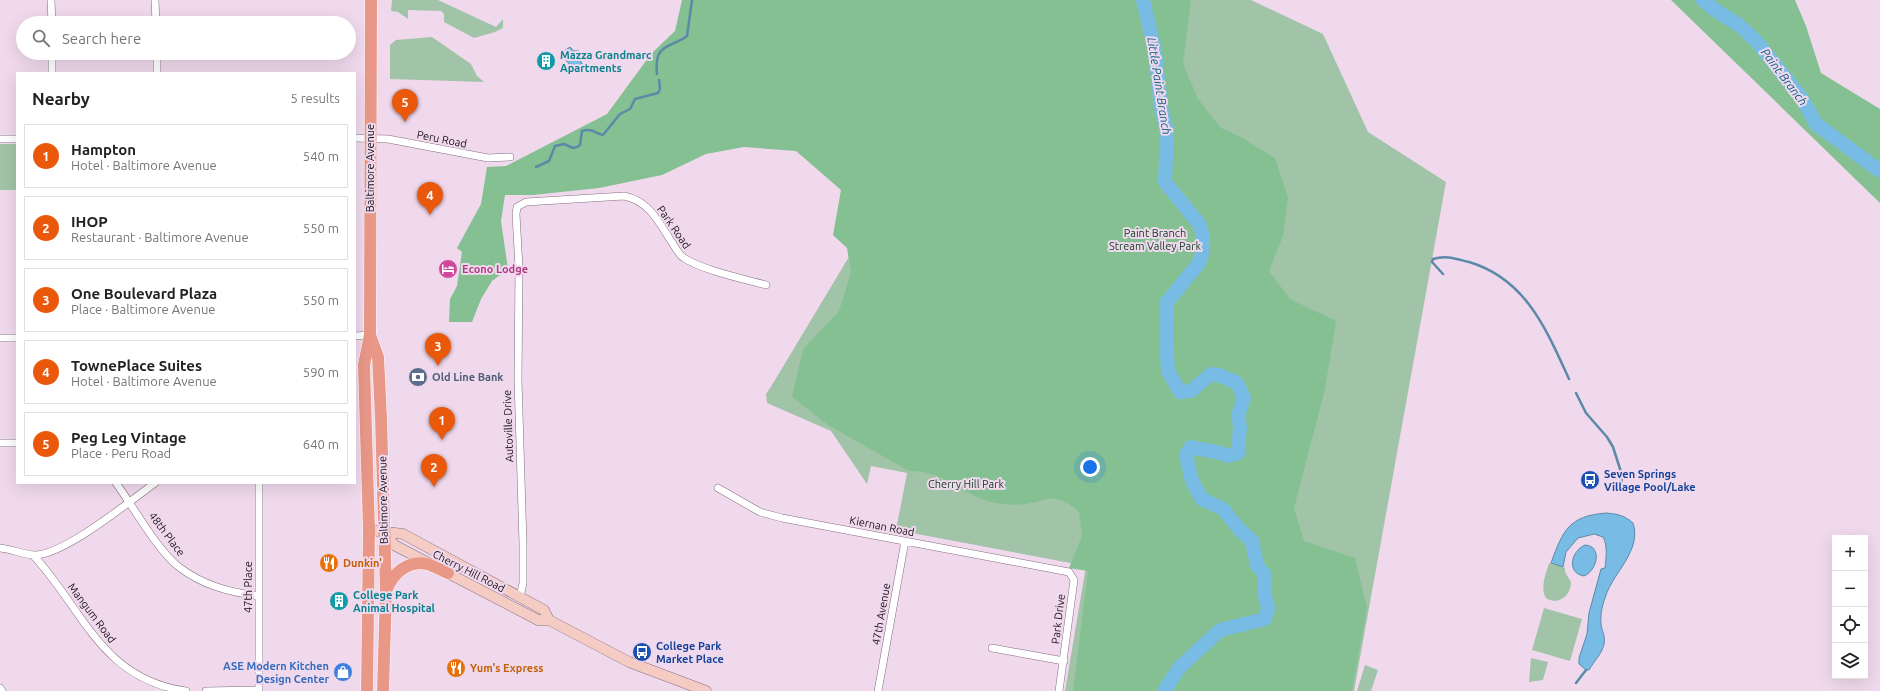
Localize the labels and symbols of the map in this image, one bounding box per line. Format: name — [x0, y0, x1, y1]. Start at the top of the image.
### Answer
water label: Little Paint Branch — [1145, 36, 1174, 136]
water label: Paint Branch — [1759, 46, 1810, 108]
place label: Mazza Grandmarc Apartments — [560, 49, 652, 74]
building icon: Mazza Grandmarc Apartments — [535, 50, 557, 72]
pin: 5 — [392, 89, 418, 122]
street label: Baltimore Avenue — [364, 124, 376, 212]
street label: Peru Road — [416, 128, 468, 150]
pin: 4 — [417, 182, 443, 215]
street label: Park Road — [655, 203, 693, 251]
park label: Paint Branch Stream Valley Park — [1109, 227, 1201, 252]
hotel icon: Econo Lodge — [437, 258, 459, 280]
place label: Econo Lodge — [462, 263, 528, 275]
pin: 3 — [425, 333, 451, 366]
bank icon: Old Line Bank — [407, 366, 429, 388]
place label: Old Line Bank — [432, 371, 504, 383]
street label: Autoville Drive — [501, 390, 515, 462]
pin: 1 — [429, 407, 455, 440]
pin: 2 — [421, 454, 447, 487]
street label: Baltimore Avenue — [376, 456, 390, 544]
your location — [1080, 457, 1100, 477]
place label: Seven Springs Village Pool/Lake — [1604, 468, 1696, 493]
bus stop icon: Seven Springs Village Pool/Lake — [1579, 469, 1601, 491]
park label: Cherry Hill Park — [928, 478, 1004, 490]
street label: 48th Place — [147, 510, 187, 558]
street label: Kiernan Road — [848, 514, 916, 538]
street label: Cherry Hill Road — [431, 548, 507, 594]
restaurant icon: Dunkin' — [318, 552, 340, 574]
place label: Dunkin' — [343, 557, 382, 569]
street label: 47th Place — [242, 561, 254, 613]
street label: Mangum Road — [66, 581, 118, 645]
street label: 47th Avenue — [870, 582, 892, 646]
place label: College Park Animal Hospital — [353, 589, 436, 614]
building icon: College Park Animal Hospital — [328, 590, 350, 612]
street label: Park Drive — [1049, 593, 1067, 645]
place label: College Park Market Place — [656, 640, 724, 665]
bus stop icon: College Park Market Place — [631, 641, 653, 663]
restaurant icon: Yum's Express — [445, 657, 467, 679]
place label: ASE Modern Kitchen Design Center — [223, 660, 329, 685]
shop icon: ASE Modern Kitchen Design Center — [332, 661, 354, 683]
place label: Yum's Express — [470, 662, 544, 674]

